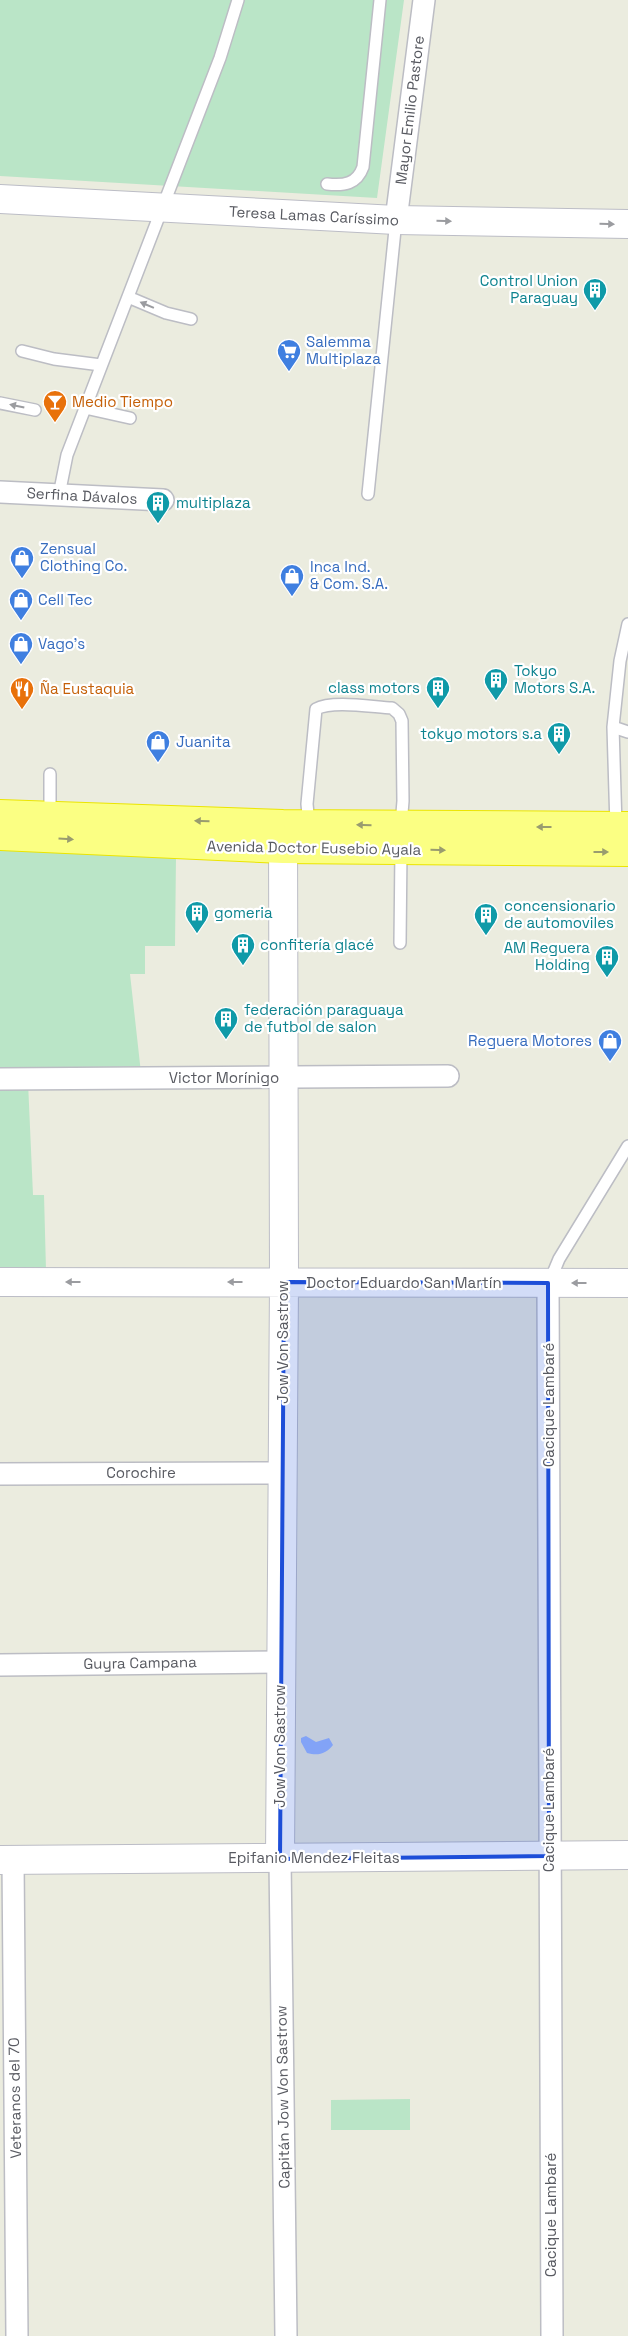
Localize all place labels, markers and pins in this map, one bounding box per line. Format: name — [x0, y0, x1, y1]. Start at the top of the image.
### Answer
place label: Control Union Paraguay — [480, 271, 578, 307]
building icon: Control Union Paraguay — [582, 277, 608, 311]
place label: Salemma Multiplaza — [306, 332, 381, 368]
supermarket icon: Salemma Multiplaza — [276, 338, 302, 372]
bar icon: Medio Tiempo — [42, 389, 68, 423]
place label: Medio Tiempo — [72, 392, 173, 411]
building icon: multiplaza — [145, 490, 171, 524]
place label: multiplaza — [176, 493, 251, 512]
place label: Zensual Clothing Co. — [40, 539, 127, 575]
shop icon: Zensual Clothing Co. — [9, 545, 35, 579]
place label: Inca Ind. & Com. S.A. — [310, 557, 388, 593]
shop icon: Inca Ind. & Com. S.A. — [279, 563, 305, 597]
shop icon: Cell Tec — [8, 587, 34, 621]
place label: Cell Tec — [38, 590, 93, 609]
shop icon: Vago's — [8, 631, 34, 665]
place label: Vago's — [38, 634, 85, 653]
place label: Tokyo Motors S.A. — [514, 661, 595, 697]
building icon: Tokyo Motors S.A. — [483, 667, 509, 701]
building icon: class motors — [425, 675, 451, 709]
restaurant icon: Ña Eustaquia — [9, 676, 35, 710]
place label: class motors — [328, 678, 420, 697]
place label: Ña Eustaquia — [40, 679, 135, 698]
building icon: tokyo motors s.a — [546, 721, 572, 755]
place label: tokyo motors s.a — [420, 724, 542, 743]
shop icon: Juanita — [145, 729, 171, 763]
place label: Juanita — [176, 732, 231, 751]
place label: concensionario de automoviles — [504, 896, 616, 932]
building icon: gomeria — [184, 900, 210, 934]
building icon: concensionario de automoviles — [473, 902, 499, 936]
place label: gomeria — [214, 903, 273, 922]
building icon: confitería glacé — [230, 932, 256, 966]
place label: confitería glacé — [260, 935, 374, 954]
place label: AM Reguera Holding — [504, 938, 590, 974]
building icon: AM Reguera Holding — [594, 944, 620, 978]
place label: federación paraguaya de futbol de salon — [244, 1000, 404, 1036]
building icon: federación paraguaya de futbol de salon — [213, 1006, 239, 1040]
shop icon: Reguera Motores — [597, 1028, 623, 1062]
place label: Reguera Motores — [468, 1031, 592, 1050]

